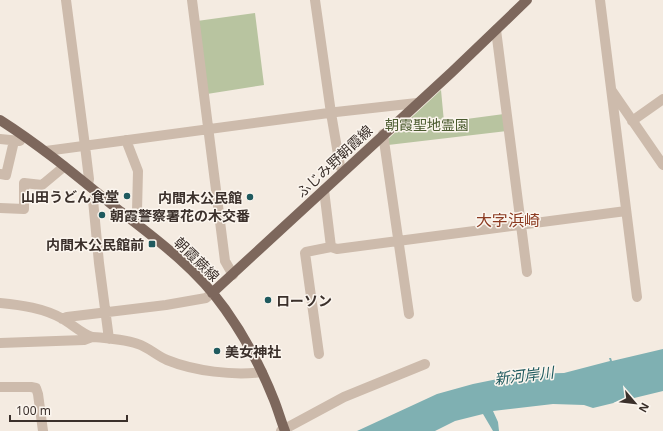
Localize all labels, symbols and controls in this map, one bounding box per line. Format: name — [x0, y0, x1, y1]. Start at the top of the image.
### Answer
park label: 朝霞聖地霊園 — [385, 115, 469, 134]
street label: ふじみ野朝霞線 — [292, 121, 376, 201]
place label: 山田うどん食堂 — [21, 187, 119, 206]
place label: 内間木公民館 — [158, 188, 242, 207]
marker: 山田うどん食堂 — [122, 191, 132, 201]
marker: 内間木公民館 — [245, 192, 255, 202]
place label: 朝霞警察署花の木交番 — [110, 206, 250, 225]
district label: 大字浜崎 — [476, 209, 540, 231]
marker: 朝霞警察署花の木交番 — [97, 210, 107, 220]
street label: 朝霞蕨線 — [170, 233, 224, 285]
place label: 内間木公民館前 — [46, 235, 144, 254]
marker: 内間木公民館前 — [147, 239, 157, 249]
place label: ローソン — [276, 291, 332, 310]
marker: ローソン — [263, 295, 273, 305]
place label: 美女神社 — [225, 342, 281, 361]
marker: 美女神社 — [212, 346, 222, 356]
water label: 新河岸川 — [493, 361, 557, 389]
north arrow — [615, 383, 655, 423]
scale bar — [10, 397, 127, 423]
text: N — [636, 400, 653, 415]
text: 100 m — [16, 402, 51, 419]

